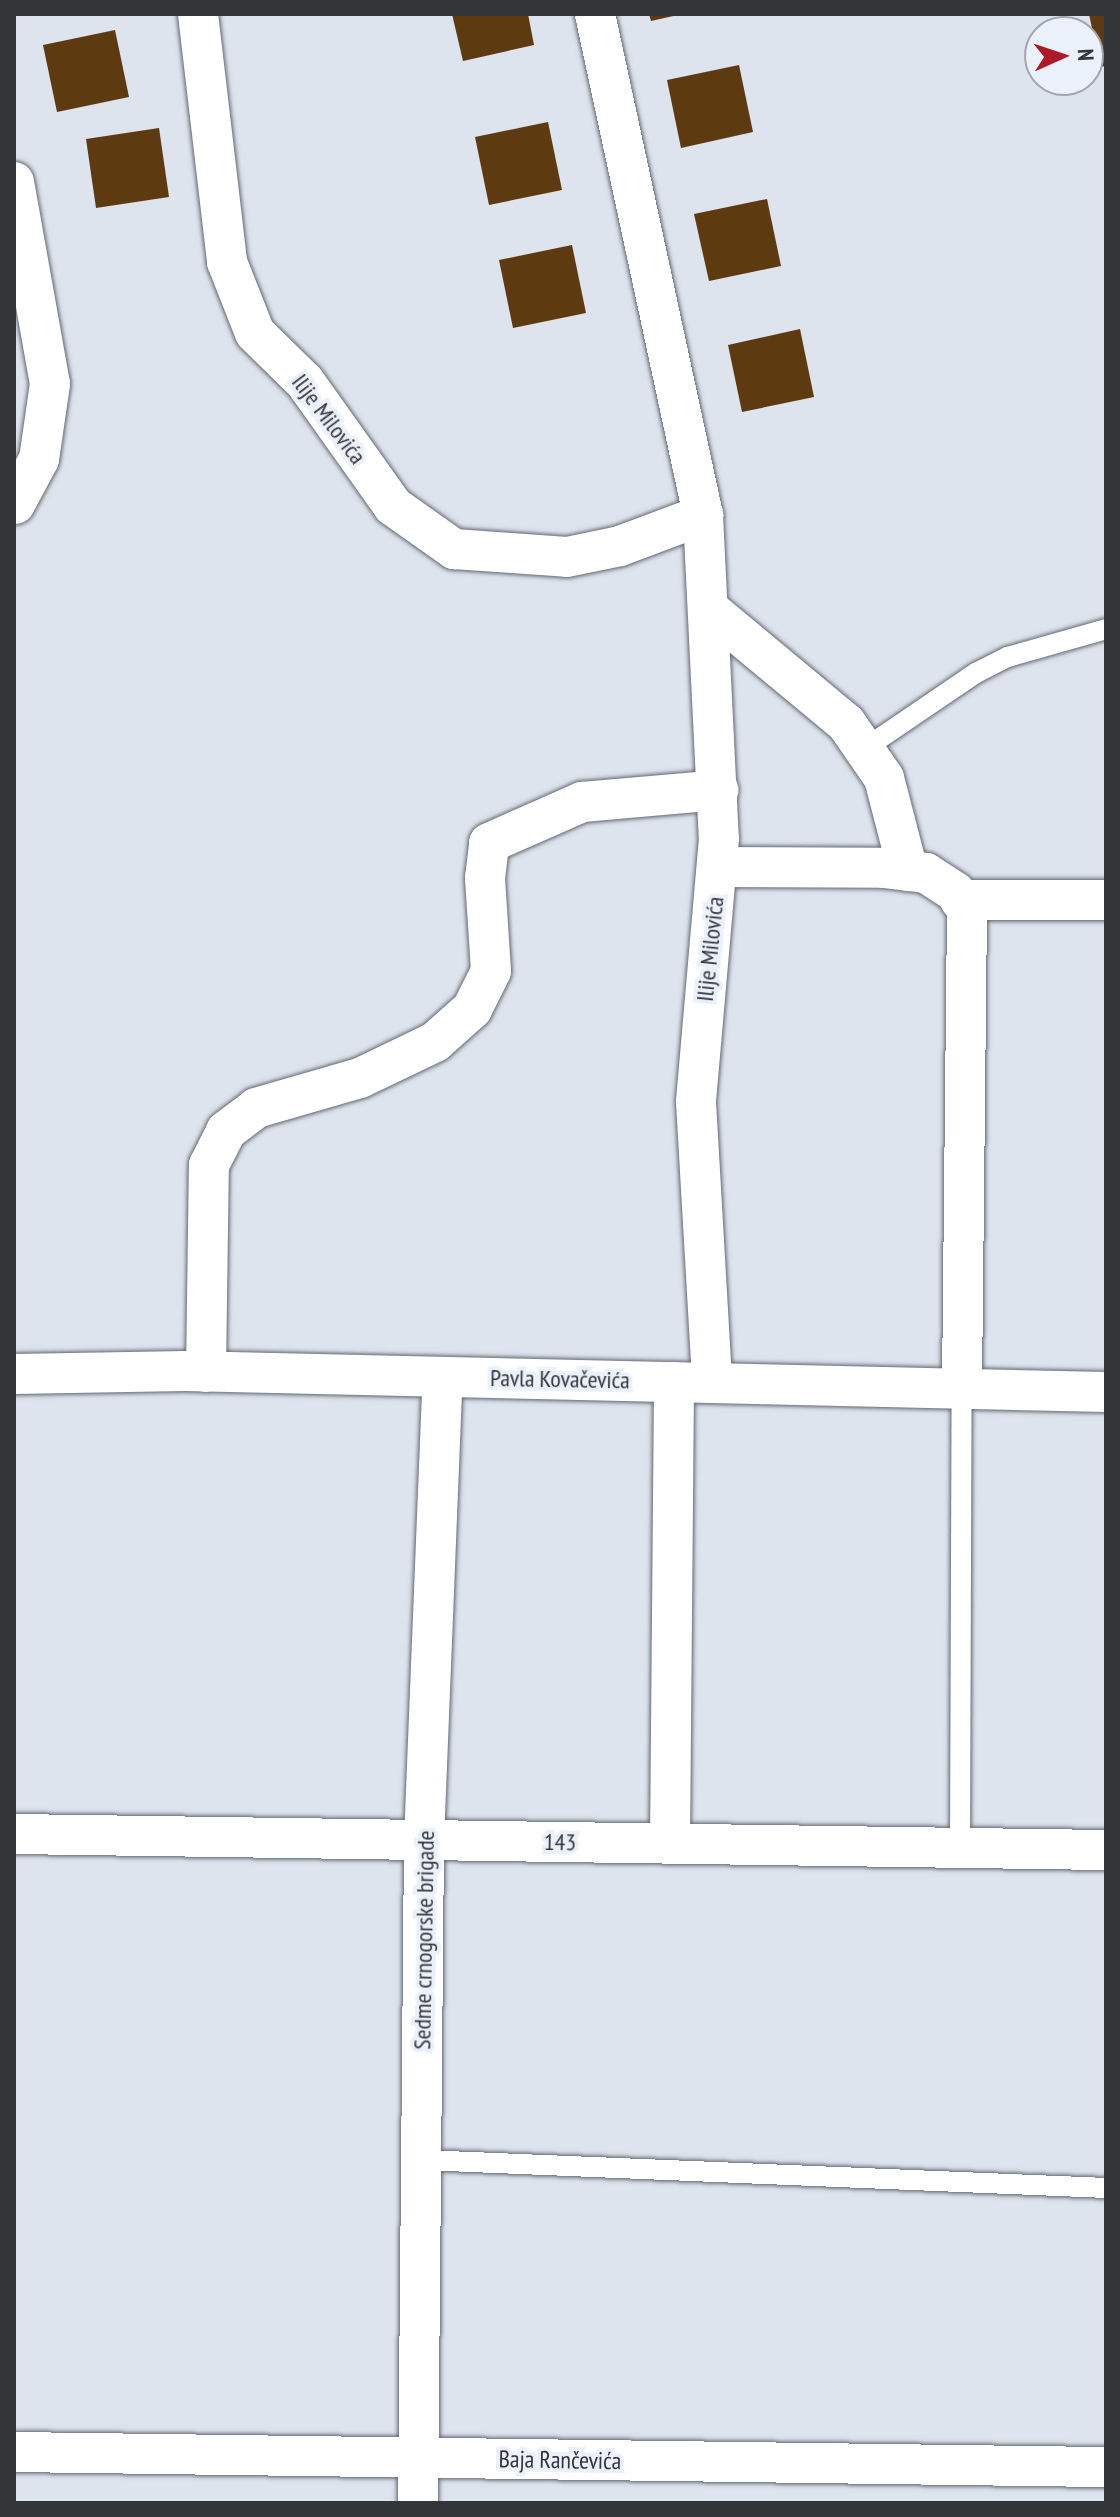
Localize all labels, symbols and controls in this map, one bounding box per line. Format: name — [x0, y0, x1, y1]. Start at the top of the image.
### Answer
north arrow — [1024, 16, 1104, 96]
text: N — [1072, 48, 1100, 62]
street label: Ilije Milovića — [286, 368, 372, 470]
street label: Ilije Milovića — [690, 895, 730, 1003]
street label: Pavla Kovačevića — [490, 1363, 630, 1395]
street label: 143 — [544, 1827, 576, 1857]
street label: Sedme crnogorske brigade — [408, 1830, 440, 2050]
street label: Baja Rančevića — [498, 2445, 622, 2475]

